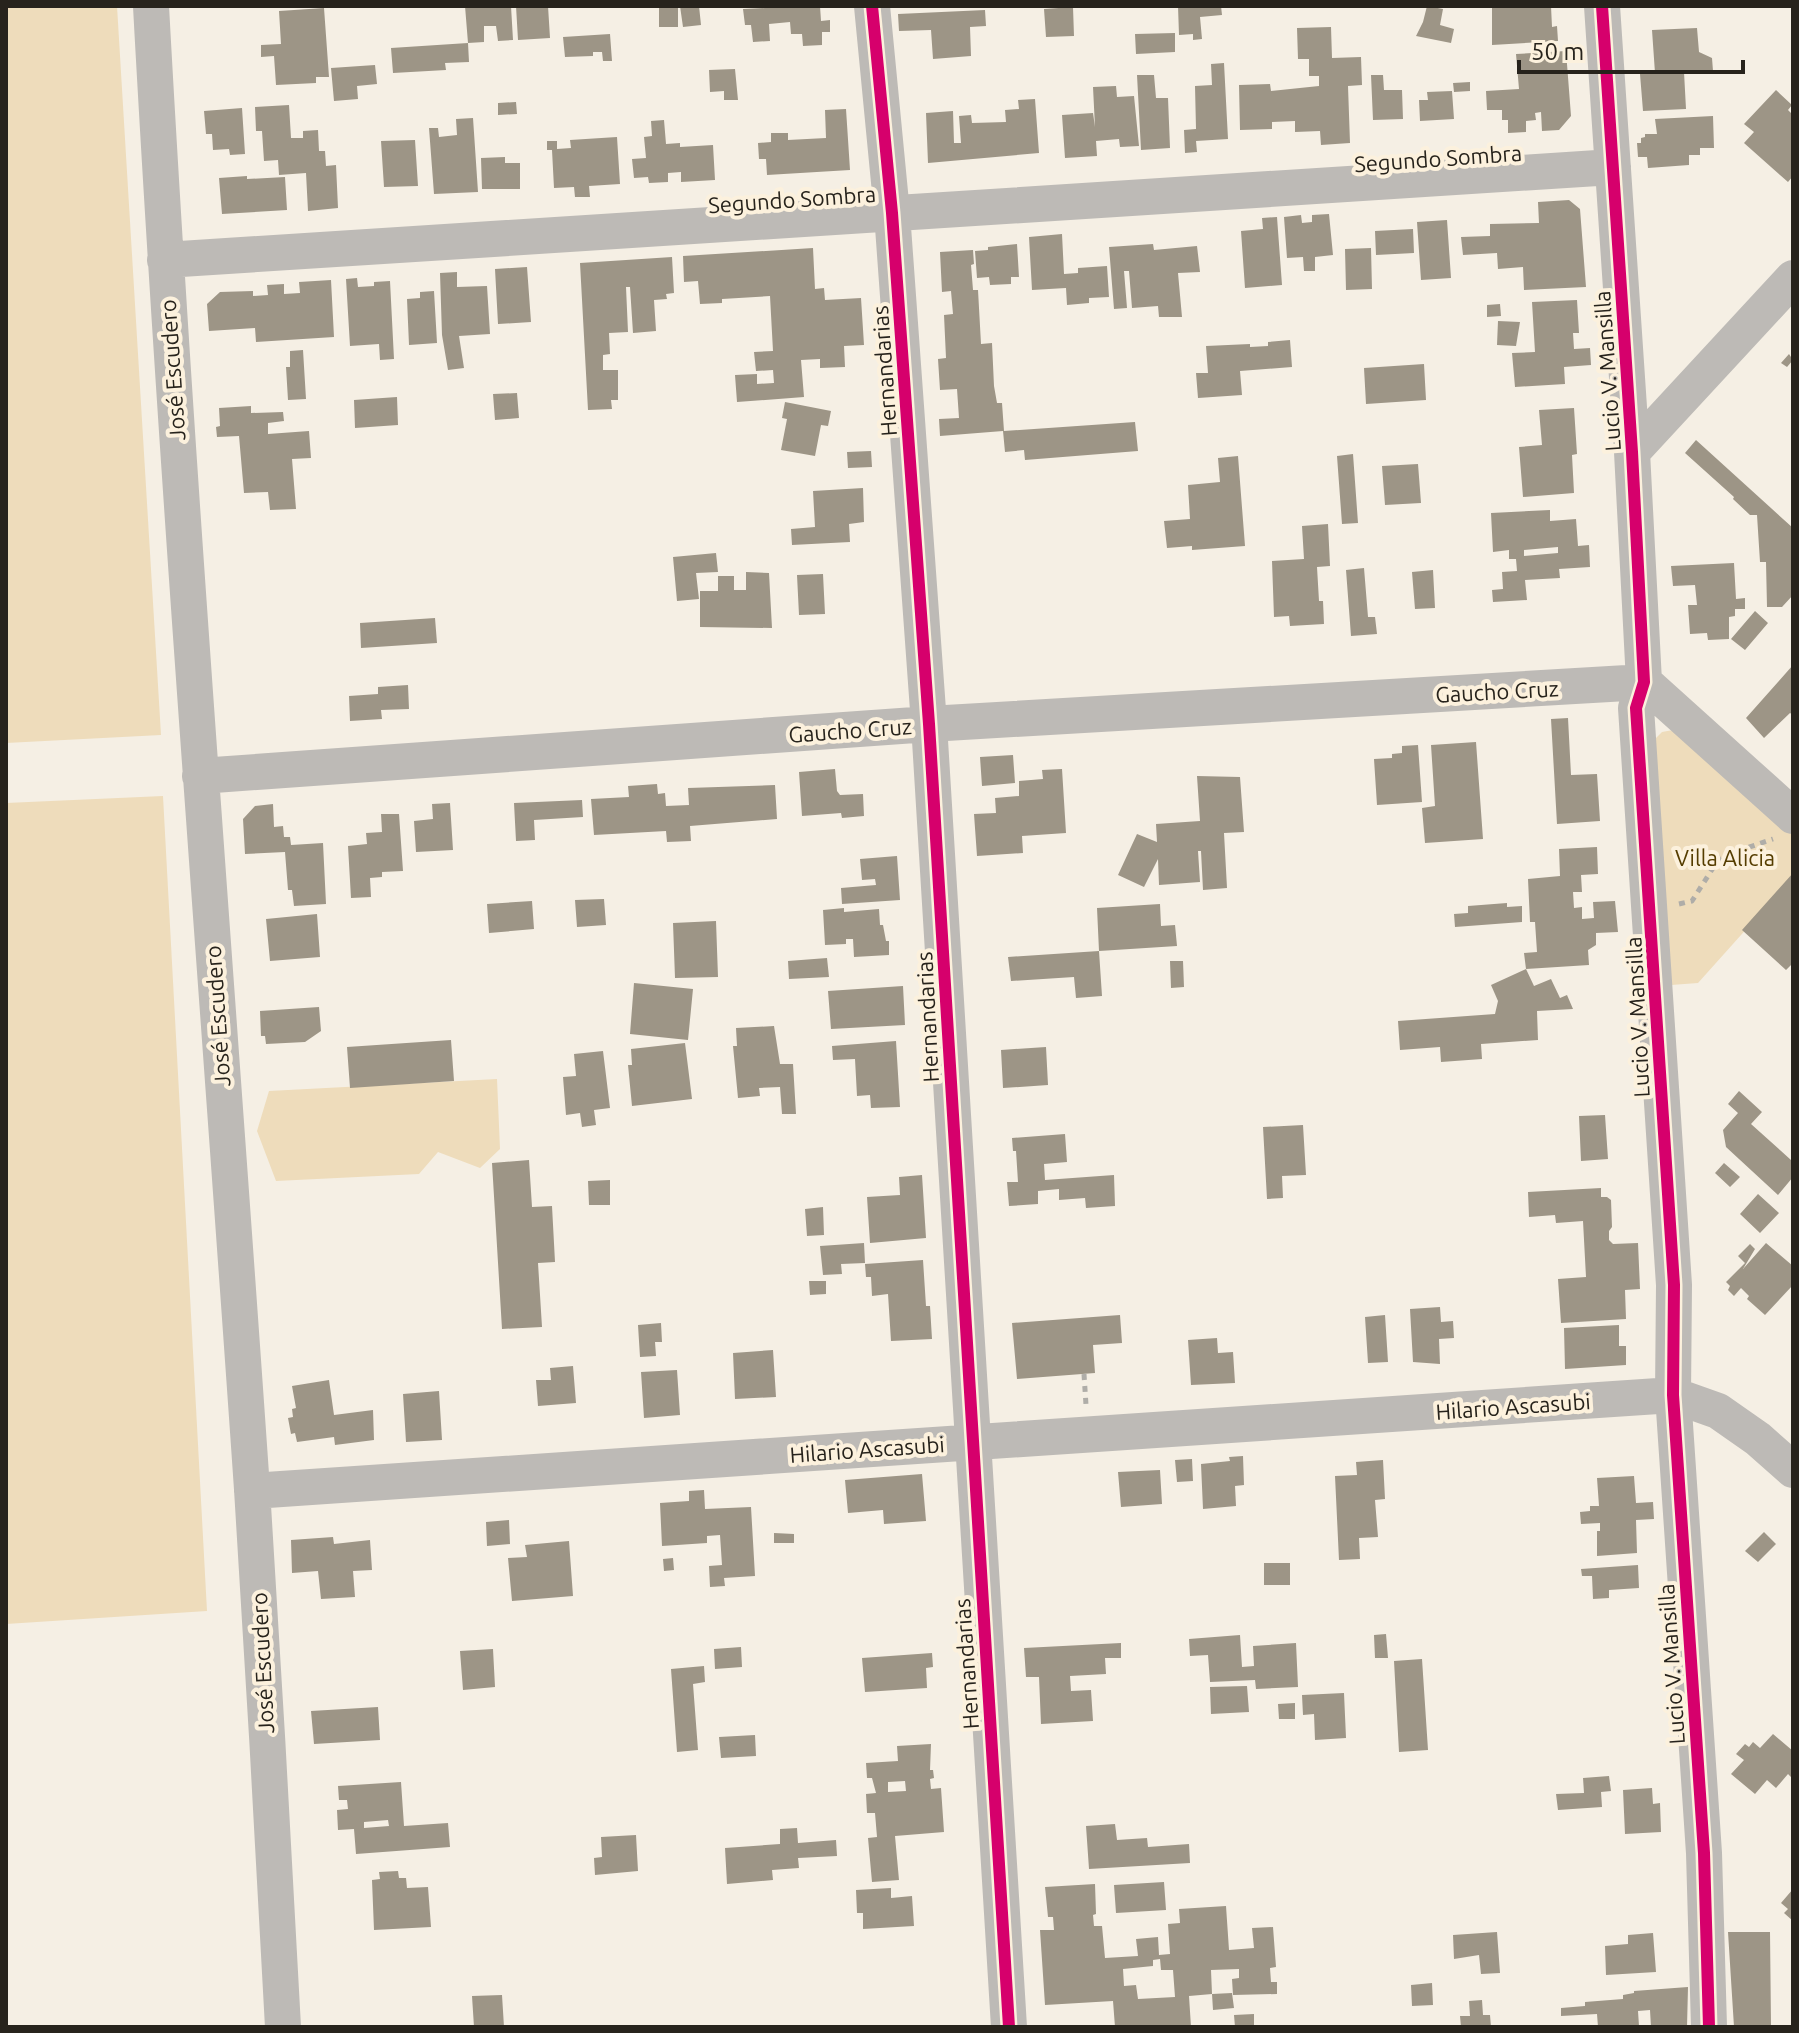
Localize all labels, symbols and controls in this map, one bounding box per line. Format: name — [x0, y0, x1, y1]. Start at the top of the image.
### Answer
scale bar — [1519, 24, 1743, 74]
text: 50 m — [1531, 38, 1584, 65]
street label: Segundo Sombra — [1353, 140, 1523, 176]
street label: Segundo Sombra — [707, 181, 877, 217]
street label: Lucio V. Mansilla — [1589, 290, 1625, 452]
street label: José Escudero — [155, 299, 189, 441]
street label: Hernandarias — [867, 305, 901, 437]
street label: Gaucho Cruz — [1435, 675, 1559, 707]
street label: Gaucho Cruz — [787, 713, 913, 747]
park label: Villa Alicia — [1675, 845, 1775, 870]
street label: Lucio V. Mansilla — [1620, 936, 1654, 1098]
street label: José Escudero — [200, 945, 234, 1087]
street label: Hernandarias — [911, 951, 943, 1083]
street label: Hilario Ascasubi — [1435, 1388, 1591, 1424]
street label: Hilario Ascasubi — [789, 1431, 945, 1467]
street label: Lucio V. Mansilla — [1653, 1583, 1689, 1745]
street label: José Escudero — [246, 1592, 278, 1734]
street label: Hernandarias — [949, 1598, 983, 1730]

